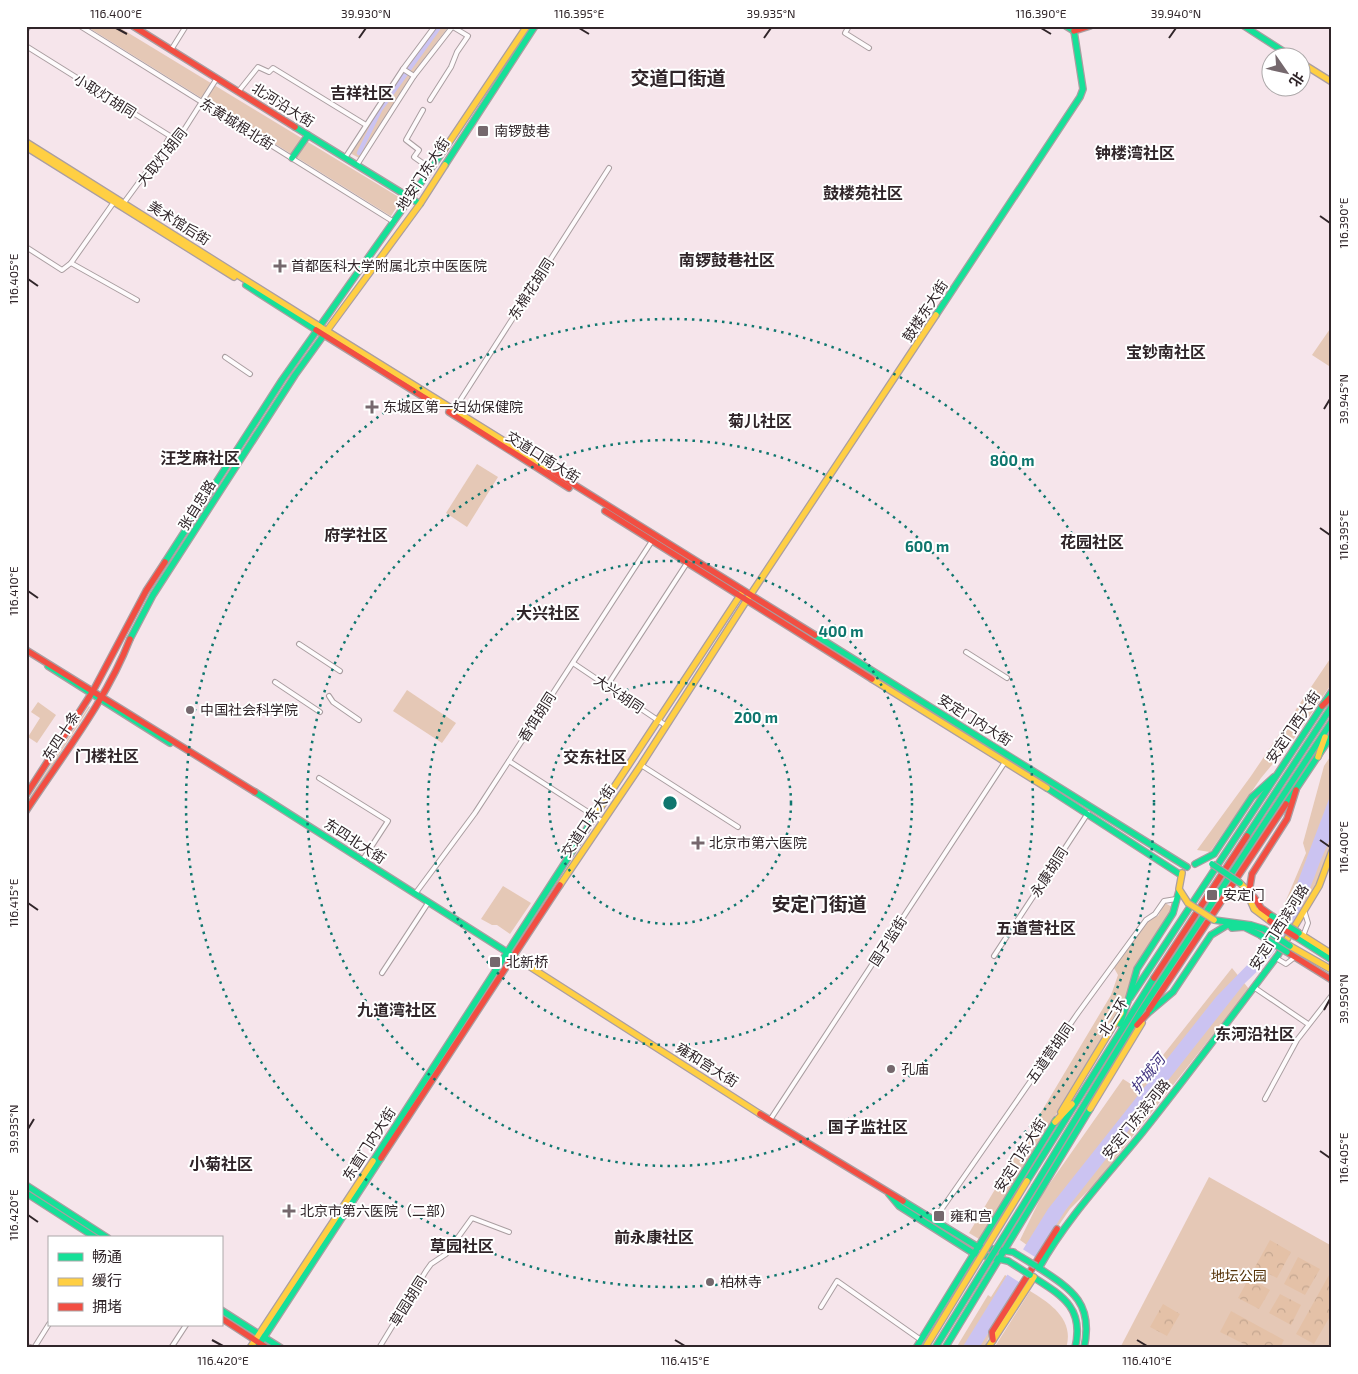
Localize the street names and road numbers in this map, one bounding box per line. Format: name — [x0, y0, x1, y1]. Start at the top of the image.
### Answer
street label: 小取灯胡同 — [71, 70, 139, 121]
street label: 北河沿大街 — [249, 79, 317, 130]
street label: 东黄城根北街 — [197, 94, 277, 153]
street label: 大取灯胡同 — [133, 124, 190, 189]
street label: 地安门东大街 — [393, 134, 453, 214]
street label: 美术馆后街 — [145, 197, 213, 248]
street label: 东棉花胡同 — [504, 255, 557, 323]
street label: 鼓楼东大街 — [898, 277, 951, 345]
street label: 交道口南大街 — [503, 427, 583, 486]
street label: 张自忠路 — [175, 476, 219, 533]
street label: 大兴胡同 — [591, 671, 647, 716]
street label: 安定门西大街 — [1262, 687, 1323, 766]
street label: 香饵胡同 — [514, 689, 559, 745]
street label: 安定门内大街 — [935, 690, 1015, 749]
street label: 东四十条 — [38, 708, 83, 764]
street label: 交道口东大街 — [557, 781, 618, 860]
street label: 东四北大街 — [321, 814, 389, 867]
street label: 永康胡同 — [1026, 844, 1071, 900]
street label: 安定门西滨河路 — [1245, 881, 1312, 973]
street label: 国子监街 — [865, 913, 910, 969]
street label: 北二环 — [1094, 994, 1131, 1039]
street label: 五道营胡同 — [1023, 1019, 1077, 1086]
street label: 雍和宫大街 — [673, 1039, 741, 1090]
street label: 安定门东滨河路 — [1098, 1075, 1173, 1162]
street label: 东直门内大街 — [339, 1104, 399, 1184]
street label: 安定门东大街 — [990, 1115, 1049, 1195]
street label: 草园胡同 — [386, 1272, 430, 1329]

